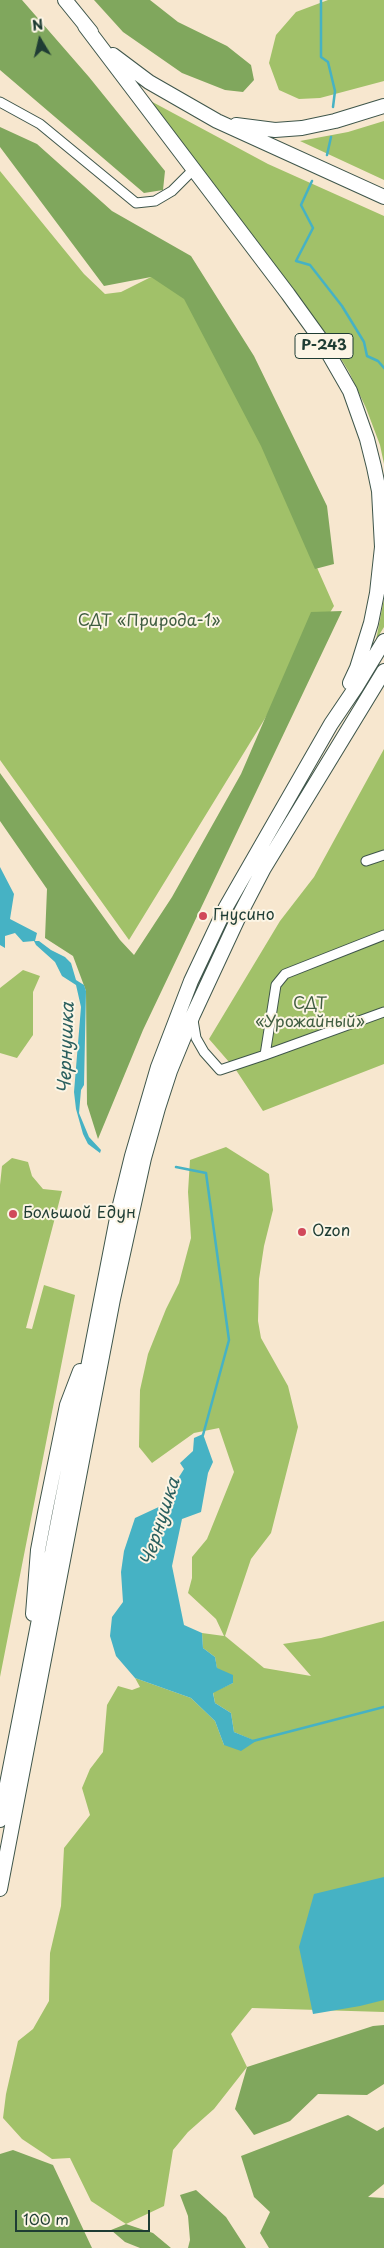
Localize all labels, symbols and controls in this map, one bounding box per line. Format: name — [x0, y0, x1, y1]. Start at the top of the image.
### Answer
text: N — [30, 13, 45, 36]
north arrow — [15, 15, 65, 65]
road number: Р-243 — [295, 334, 353, 358]
park label: СДТ «Природа-1» — [78, 612, 220, 632]
place label: Гнусино — [213, 906, 275, 926]
marker: Гнусино — [197, 910, 209, 922]
park label: СДТ «Урожайный» — [255, 995, 365, 1033]
water label: Чернушка — [55, 1002, 79, 1094]
place label: Большой Едун — [23, 1204, 136, 1224]
marker: Большой Едун — [7, 1208, 19, 1220]
place label: Ozon — [312, 1222, 350, 1242]
marker: Ozon — [296, 1226, 308, 1238]
water label: Чернушка — [137, 1475, 185, 1569]
scale bar — [18, 2200, 152, 2232]
text: 100 m — [23, 2207, 69, 2230]

